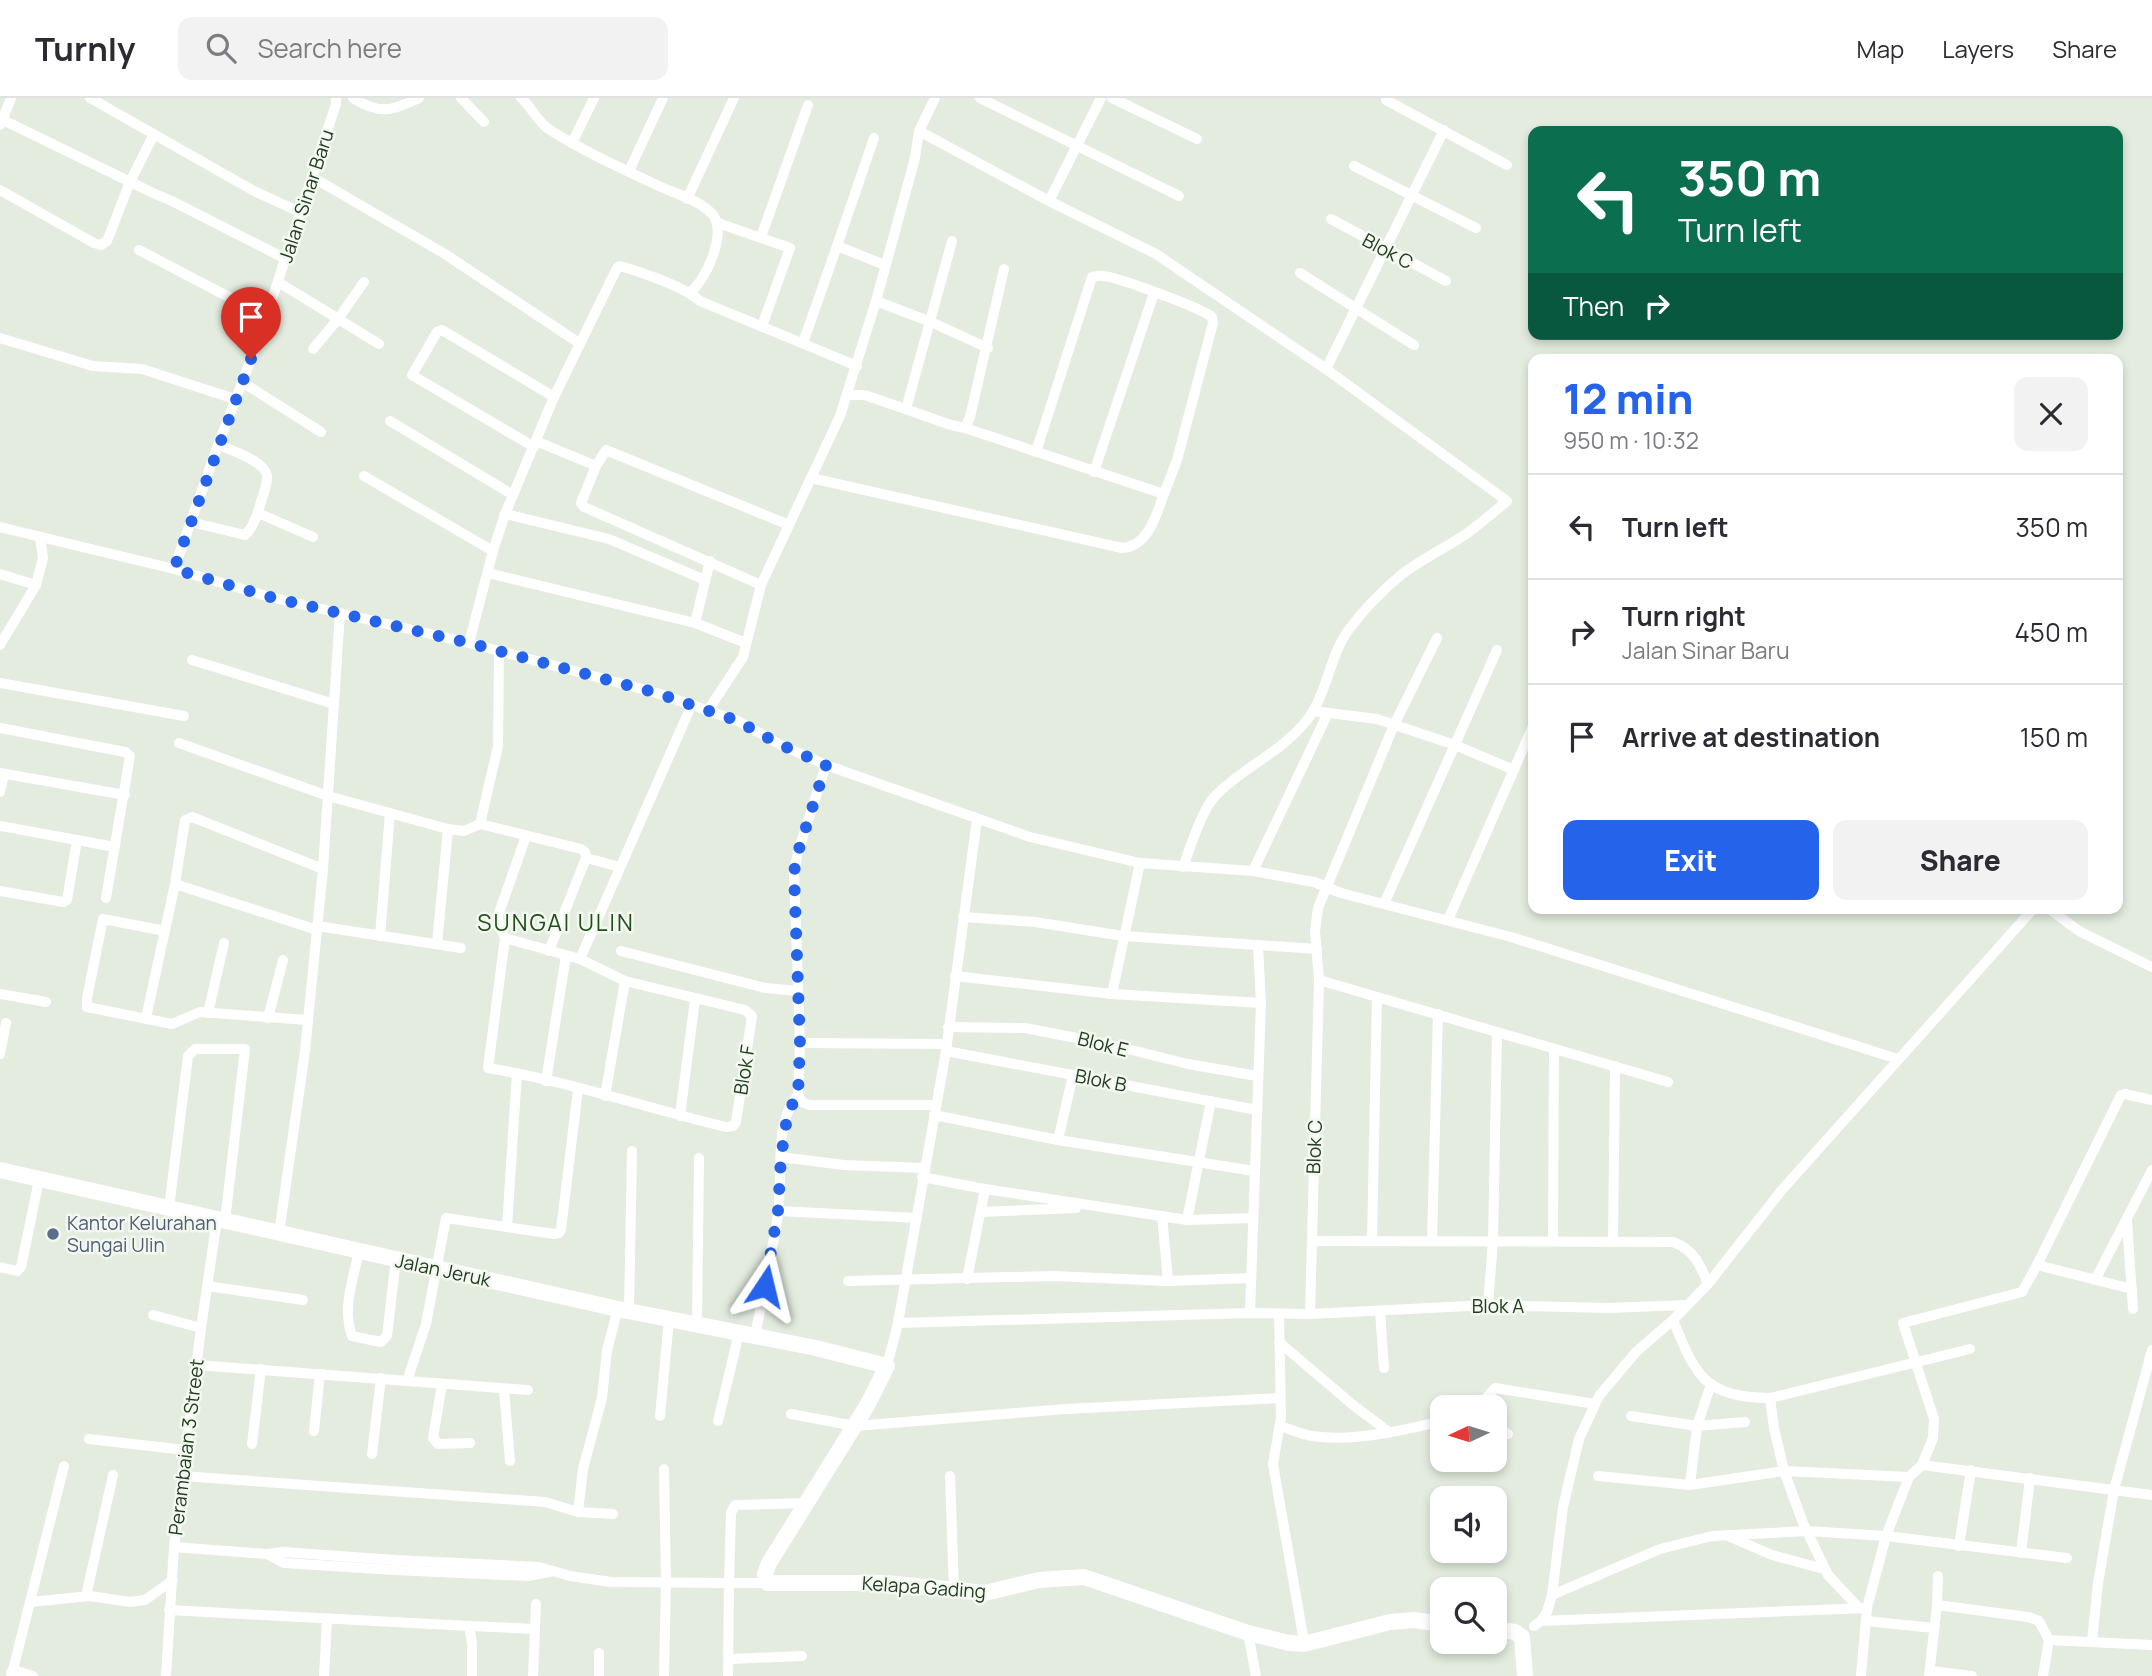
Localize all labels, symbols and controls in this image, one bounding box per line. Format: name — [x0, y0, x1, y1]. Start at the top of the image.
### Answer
search box — [178, 17, 668, 80]
text: Turnly — [35, 26, 136, 71]
icon: search — [202, 29, 240, 67]
text: Search here — [258, 30, 402, 66]
text: Map — [1857, 32, 1904, 65]
text: Layers — [1942, 32, 2014, 65]
text: Share — [2052, 32, 2117, 65]
street label: Jalan Sinar Baru — [272, 126, 340, 266]
text: 350 m — [1678, 144, 1821, 211]
icon: left — [1563, 154, 1654, 245]
text: Turn left — [1678, 208, 1802, 252]
street label: Blok C — [1358, 227, 1418, 275]
pin — [221, 287, 281, 359]
icon: right — [1638, 287, 1676, 325]
text: Then — [1563, 288, 1624, 324]
icon: arrive — [232, 298, 270, 336]
text: 12 min — [1563, 369, 1693, 427]
button: close — [2014, 377, 2088, 451]
text: 950 m · 10:32 — [1563, 424, 1699, 456]
icon: left — [1563, 508, 1601, 546]
text: Turn left — [1622, 509, 1729, 545]
text: 350 m — [2015, 509, 2088, 545]
text: Turn right — [1622, 598, 1746, 634]
icon: right — [1563, 613, 1601, 651]
text: 450 m — [2015, 614, 2088, 650]
text: Jalan Sinar Baru — [1622, 634, 1790, 666]
icon: arrive — [1563, 718, 1601, 756]
text: Arrive at destination — [1622, 719, 1880, 755]
text: 150 m — [2020, 719, 2088, 755]
button: Exit — [1563, 820, 1819, 900]
button: Share — [1833, 820, 2088, 900]
district label: SUNGAI ULIN — [477, 906, 635, 938]
street label: Blok E — [1075, 1025, 1131, 1063]
street label: Blok F — [727, 1043, 761, 1097]
street label: Blok B — [1073, 1062, 1129, 1098]
street label: Blok C — [1300, 1119, 1328, 1175]
place label: Kantor Kelurahan Sungai Ulin — [67, 1210, 217, 1258]
marker: Kantor Kelurahan Sungai Ulin — [45, 1226, 61, 1242]
street label: Jalan Jeruk — [393, 1247, 494, 1293]
position arrow — [728, 1249, 802, 1323]
street label: Blok A — [1472, 1293, 1524, 1319]
street label: Perambaian 3 Street — [162, 1357, 210, 1537]
north arrow — [1430, 1395, 1507, 1472]
map controls — [1430, 1395, 1507, 1654]
button: sound — [1430, 1486, 1507, 1563]
street label: Kelapa Gading — [861, 1570, 987, 1604]
button: search — [1430, 1577, 1507, 1654]

